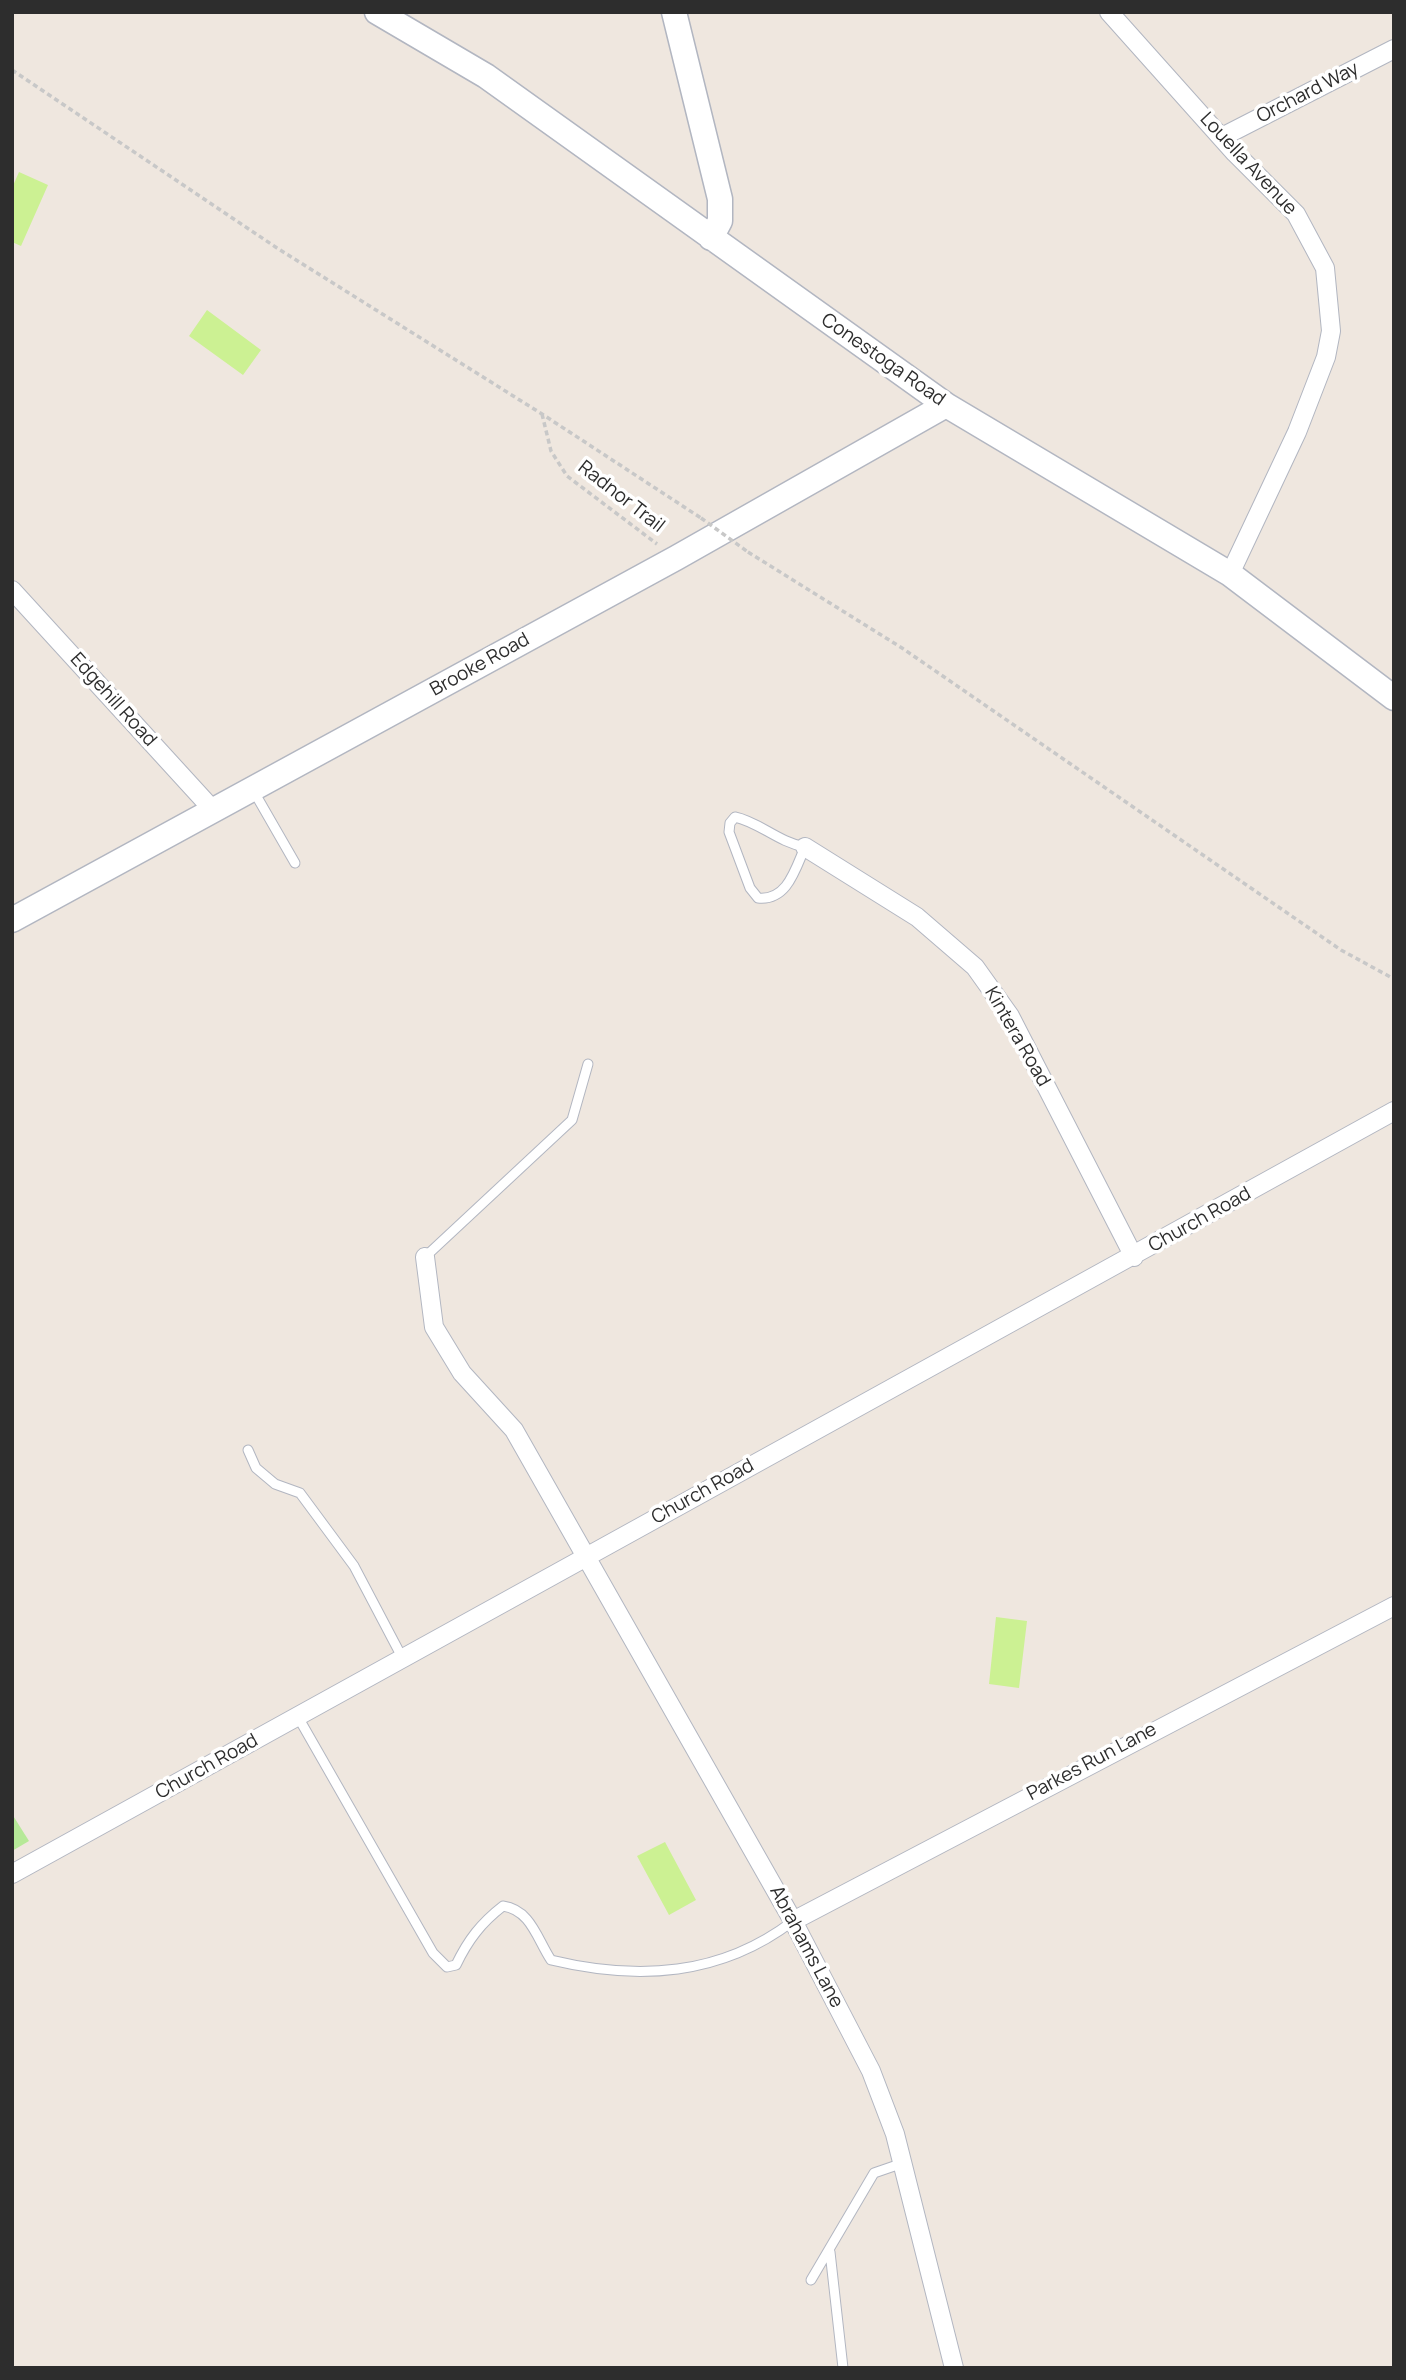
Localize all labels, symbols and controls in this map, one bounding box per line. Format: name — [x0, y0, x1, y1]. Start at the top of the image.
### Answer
street label: Orchard Way — [1253, 58, 1363, 128]
street label: Louella Avenue — [1195, 108, 1301, 220]
street label: Conestoga Road — [817, 309, 949, 411]
street label: Radnor Trail — [573, 456, 669, 538]
street label: Brooke Road — [426, 628, 534, 702]
street label: Edgehill Road — [65, 649, 161, 751]
street label: Kintera Road — [979, 983, 1055, 1091]
street label: Church Road — [1145, 1183, 1255, 1257]
street label: Church Road — [648, 1455, 758, 1529]
street label: Parkes Run Lane — [1023, 1718, 1161, 1806]
street label: Church Road — [152, 1730, 262, 1804]
street label: Abrahams Lane — [764, 1882, 848, 2012]

